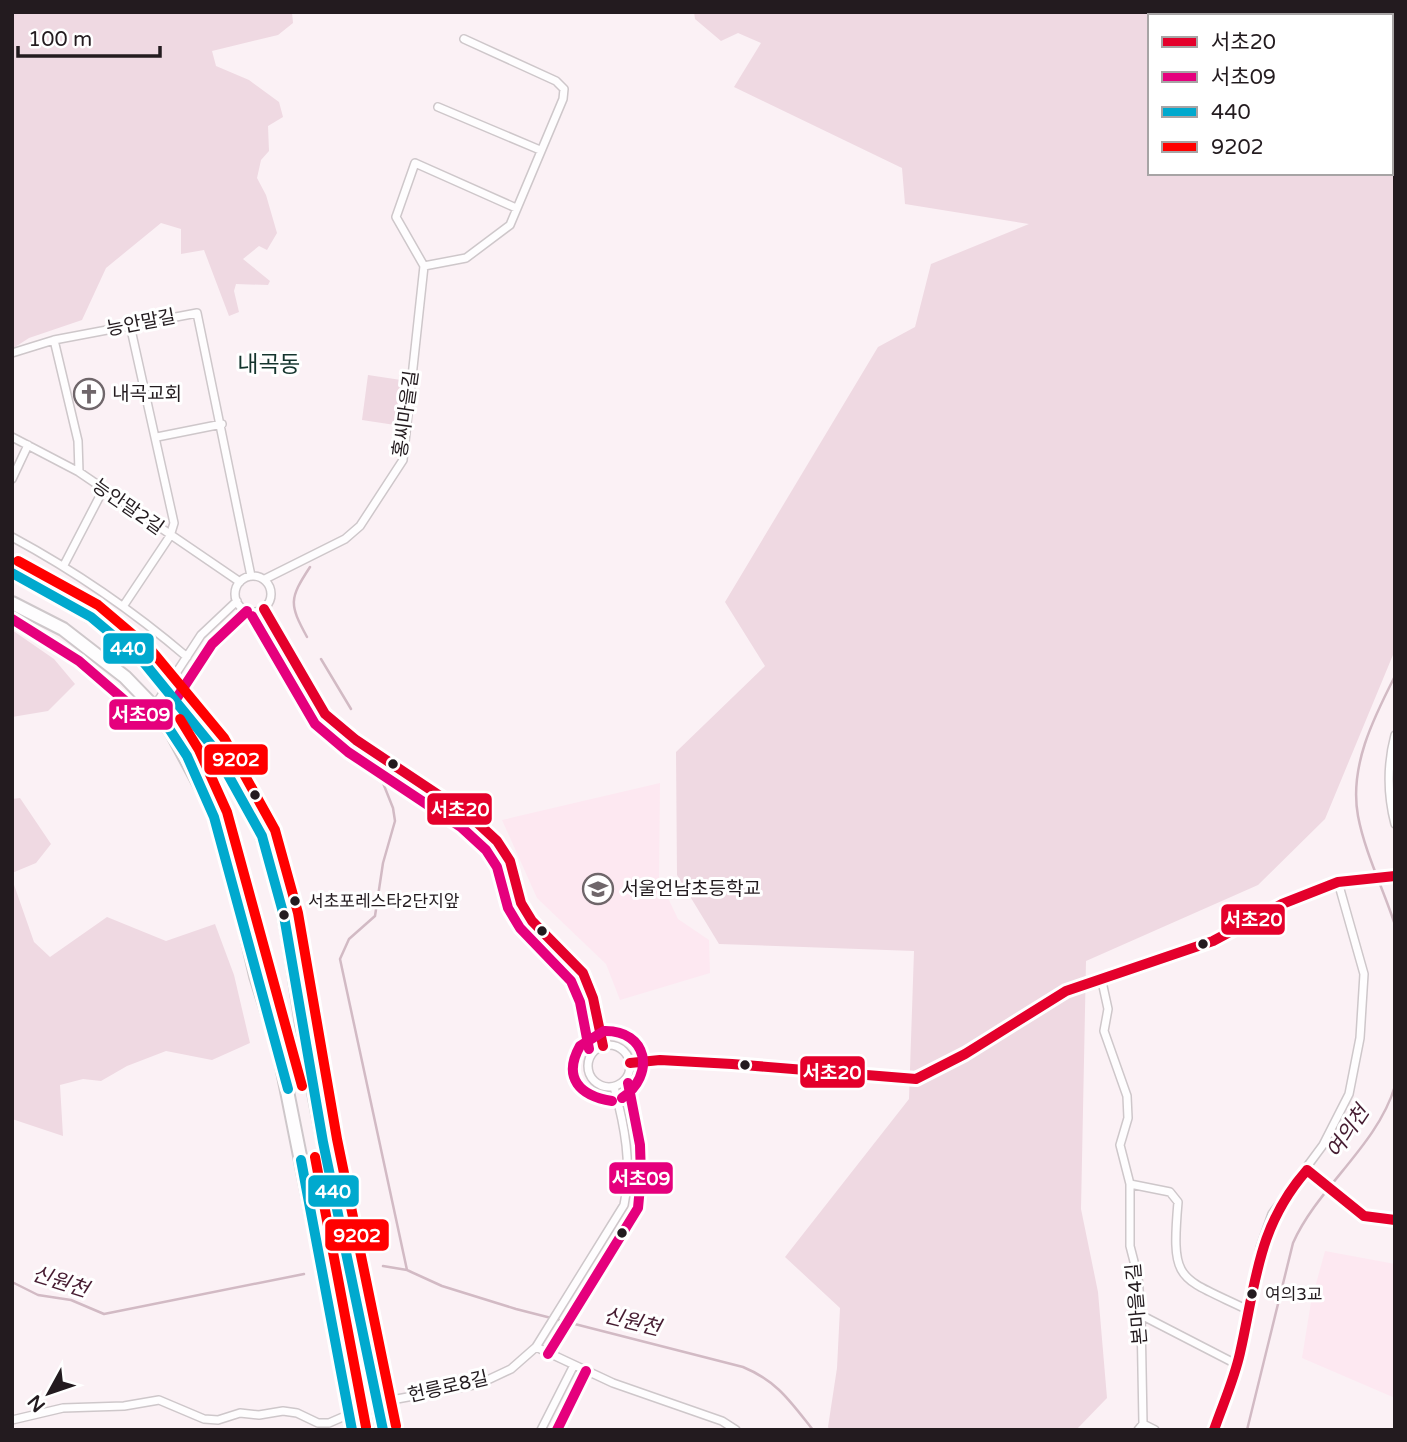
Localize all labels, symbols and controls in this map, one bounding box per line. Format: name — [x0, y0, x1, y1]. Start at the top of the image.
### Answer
scale bar — [18, 14, 159, 58]
legend — [1148, 14, 1393, 175]
text: 100 m — [28, 27, 92, 52]
text: 서초20 — [1211, 30, 1276, 55]
text: 서초09 — [1211, 65, 1276, 90]
text: 440 — [1211, 100, 1251, 125]
text: 9202 — [1211, 135, 1264, 160]
street label: 능안말길 — [105, 306, 177, 340]
district label: 내곡동 — [237, 351, 301, 379]
street label: 홍씨마을길 — [389, 369, 423, 459]
church icon: 내곡교회 — [72, 377, 106, 411]
place label: 내곡교회 — [112, 383, 182, 405]
street label: 능안말2길 — [88, 475, 168, 539]
line badge: 440 — [102, 632, 155, 665]
text: 440 — [110, 638, 146, 660]
line badge: 서초09 — [108, 698, 174, 731]
text: 서초09 — [112, 704, 170, 726]
line badge: 9202 — [203, 743, 269, 776]
text: 9202 — [212, 749, 260, 771]
unlabelled marker — [386, 757, 400, 771]
unlabelled marker — [248, 788, 262, 802]
line badge: 서초20 — [426, 792, 493, 826]
text: 서초20 — [431, 799, 489, 821]
school or university icon: 서울언남초등학교 — [581, 872, 615, 906]
place label: 서울언남초등학교 — [621, 878, 761, 900]
place label: 서초포레스타2단지앞 — [308, 891, 460, 912]
marker: 서초포레스타2단지앞 — [288, 894, 302, 908]
line badge: 서초20 — [1220, 903, 1286, 936]
unlabelled marker — [277, 908, 291, 922]
text: 서초20 — [1224, 909, 1282, 931]
unlabelled marker — [535, 924, 549, 938]
unlabelled marker — [1196, 937, 1210, 951]
line badge: 서초20 — [799, 1055, 866, 1089]
unlabelled marker — [738, 1058, 752, 1072]
text: 서초20 — [803, 1062, 861, 1084]
water label: 여의천 — [1321, 1099, 1376, 1163]
line badge: 서초09 — [608, 1161, 674, 1195]
text: 서초09 — [612, 1168, 670, 1190]
line badge: 440 — [307, 1174, 360, 1208]
text: 440 — [315, 1181, 351, 1203]
line badge: 9202 — [324, 1218, 390, 1252]
text: 9202 — [333, 1225, 381, 1247]
unlabelled marker — [615, 1226, 629, 1240]
water label: 신원천 — [29, 1261, 94, 1304]
street label: 본마을4길 — [1122, 1262, 1152, 1346]
place label: 여의3교 — [1265, 1284, 1323, 1305]
marker: 여의3교 — [1245, 1287, 1259, 1301]
water label: 신원천 — [601, 1303, 666, 1342]
north arrow — [14, 1358, 84, 1428]
street label: 헌릉로8길 — [406, 1367, 490, 1407]
text: N — [23, 1390, 50, 1416]

